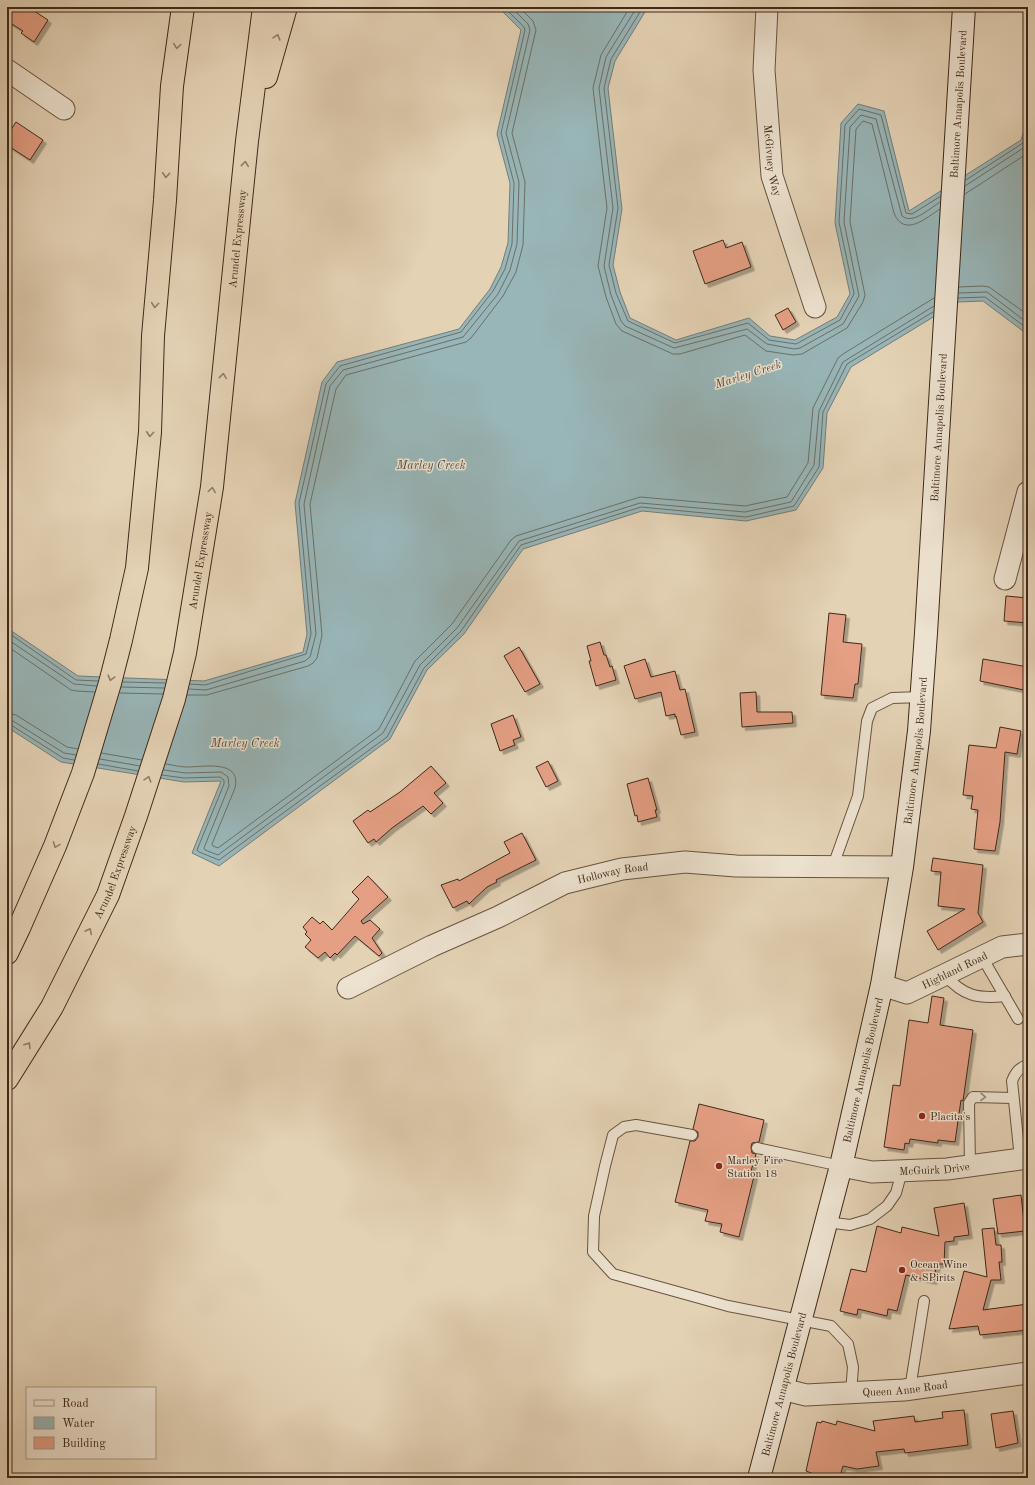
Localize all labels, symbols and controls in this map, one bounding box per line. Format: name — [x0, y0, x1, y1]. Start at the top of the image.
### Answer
street label: Baltimore Annapolis Boulevard — [950, 29, 970, 179]
one-way arrow — [273, 33, 281, 40]
one-way arrow — [173, 43, 182, 49]
street label: McGivney Way — [761, 124, 782, 198]
one-way arrow — [240, 161, 249, 167]
one-way arrow — [162, 172, 171, 178]
street label: Arundel Expressway — [228, 189, 249, 289]
one-way arrow — [151, 302, 160, 308]
street label: Baltimore Annapolis Boulevard — [930, 353, 950, 502]
water label: Marley Creek — [713, 359, 783, 392]
one-way arrow — [218, 373, 227, 380]
one-way arrow — [145, 431, 154, 438]
water label: Marley Creek — [395, 460, 466, 472]
one-way arrow — [207, 487, 216, 493]
street label: Arundel Expressway — [188, 511, 215, 611]
one-way arrow — [108, 675, 116, 681]
street label: Baltimore Annapolis Boulevard — [903, 676, 930, 825]
water label: Marley Creek — [209, 738, 280, 750]
one-way arrow — [143, 775, 152, 782]
street label: Arundel Expressway — [93, 824, 139, 921]
one-way arrow — [52, 841, 60, 848]
street label: Holloway Road — [576, 862, 649, 887]
one-way arrow — [85, 928, 92, 935]
street label: Highland Road — [921, 951, 990, 992]
street label: Baltimore Annapolis Boulevard — [842, 996, 886, 1144]
one-way arrow — [23, 1042, 30, 1049]
one-way arrow — [980, 1093, 986, 1101]
marker: Placita's — [917, 1111, 927, 1121]
place label: Placita's — [930, 1112, 971, 1123]
place label: Marley Fire Station 18 — [727, 1156, 783, 1180]
marker: Marley Fire Station 18 — [714, 1161, 724, 1171]
street label: McGuirk Drive — [899, 1162, 970, 1178]
place label: Ocean Wine & SPirits — [910, 1260, 967, 1284]
marker: Ocean Wine & SPirits — [897, 1265, 907, 1275]
street label: Baltimore Annapolis Boulevard — [761, 1311, 809, 1458]
street label: Queen Anne Road — [862, 1380, 949, 1399]
legend — [26, 1387, 156, 1459]
text: Road — [62, 1398, 89, 1410]
text: Water — [62, 1418, 95, 1430]
text: Building — [62, 1438, 106, 1450]

